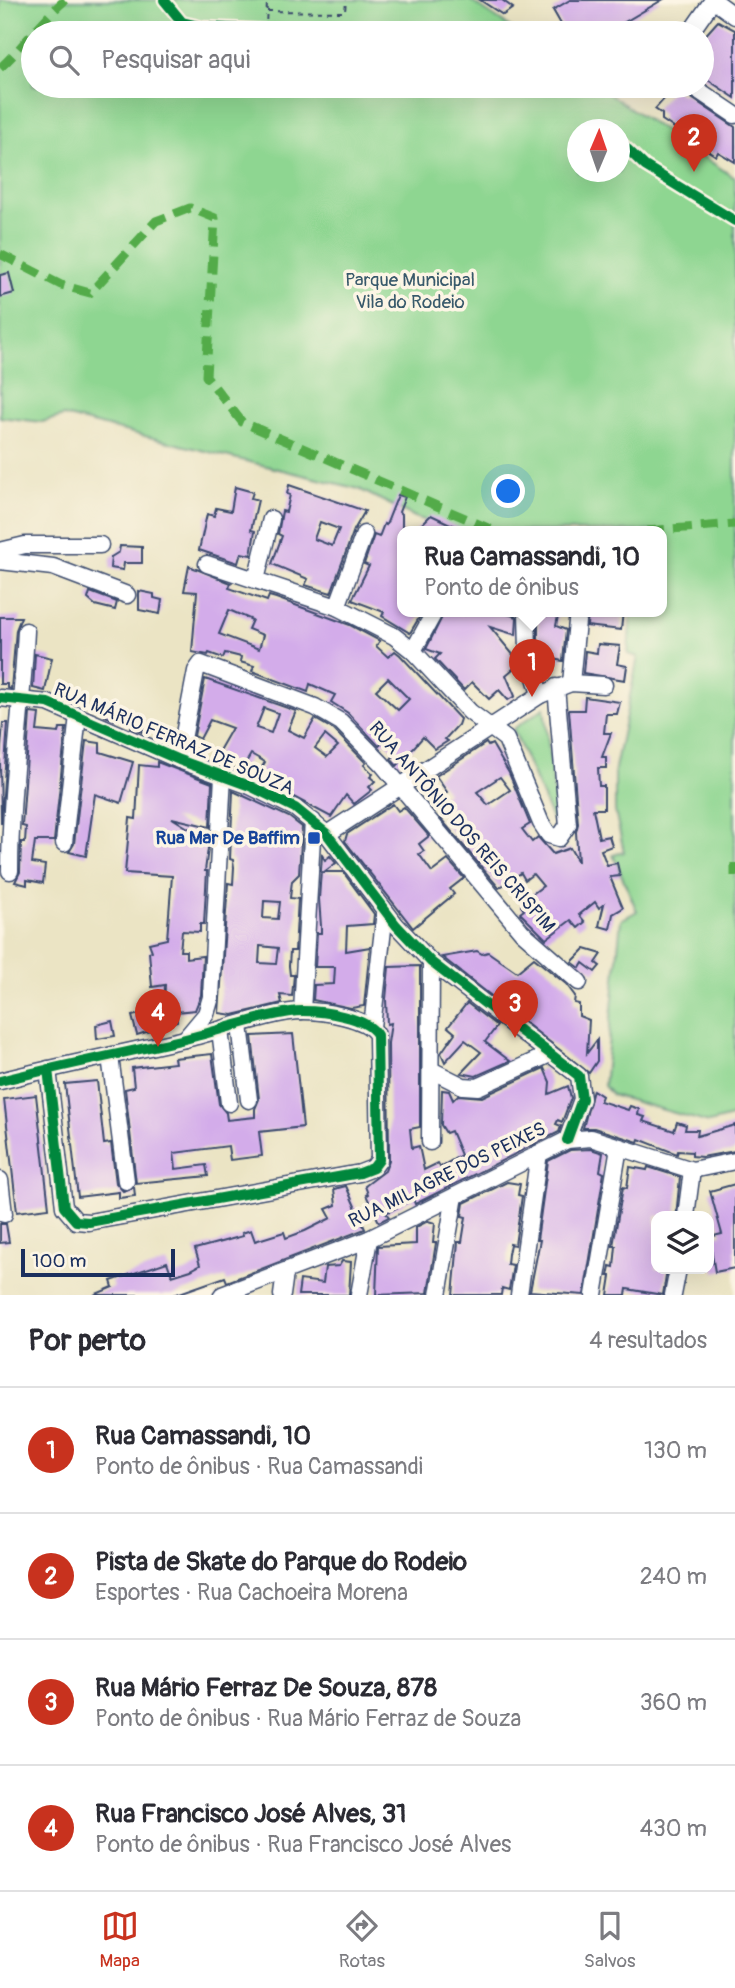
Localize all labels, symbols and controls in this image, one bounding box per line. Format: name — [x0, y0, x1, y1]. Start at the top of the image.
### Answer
search box — [21, 21, 714, 98]
icon: search — [45, 41, 83, 79]
text: Pesquisar aqui — [101, 44, 250, 76]
pin: 2 — [671, 114, 717, 172]
north arrow — [567, 119, 630, 182]
park label: Parque Municipal Vila do Rodeio — [345, 268, 475, 314]
your location — [491, 474, 525, 508]
popup — [397, 526, 667, 617]
text: Rua Camassandi, 10 — [424, 541, 640, 573]
text: Ponto de ônibus — [424, 573, 579, 602]
pin: 1 — [509, 639, 555, 697]
street label: RUA MÁRIO FERRAZ DE SOUZA — [50, 677, 298, 801]
street label: RUA ANTÔNIO DOS REIS CRISPIM — [364, 716, 560, 938]
place label: Rua Mar De Baffim — [155, 826, 300, 850]
marker: Rua Mar De Baffim — [306, 830, 322, 846]
pin: 3 — [492, 980, 538, 1038]
pin: 4 — [135, 989, 181, 1047]
street label: RUA MILAGRE DOS PEIXES — [345, 1117, 549, 1233]
map controls — [651, 1211, 714, 1274]
button: layers — [651, 1211, 714, 1274]
scale bar — [21, 1246, 175, 1278]
text: 100 m — [32, 1249, 86, 1273]
text: Por perto — [28, 1322, 146, 1359]
text: 4 resultados — [589, 1326, 707, 1355]
text: Rua Camassandi, 10 — [95, 1420, 311, 1452]
text: 1 — [47, 1436, 56, 1465]
text: 130 m — [644, 1436, 707, 1465]
text: Ponto de ônibus · Rua Camassandi — [95, 1452, 423, 1481]
text: Pista de Skate do Parque do Rodeio — [95, 1546, 467, 1578]
text: 2 — [45, 1562, 57, 1591]
text: 240 m — [640, 1562, 707, 1591]
text: Esportes · Rua Cachoeira Morena — [95, 1578, 408, 1607]
text: Rua Mário Ferraz De Souza, 878 — [95, 1672, 437, 1704]
text: 3 — [45, 1688, 57, 1717]
text: 360 m — [640, 1688, 707, 1717]
text: Ponto de ônibus · Rua Mário Ferraz de Souza — [95, 1704, 521, 1733]
text: Rua Francisco José Alves, 31 — [95, 1798, 406, 1830]
text: 4 — [44, 1814, 58, 1843]
text: 430 m — [640, 1814, 707, 1843]
text: Ponto de ônibus · Rua Francisco José Alves — [95, 1830, 511, 1859]
tab: Mapa — [99, 1907, 140, 1973]
tab: Rotas — [339, 1907, 385, 1973]
tab: Salvos — [584, 1907, 636, 1973]

